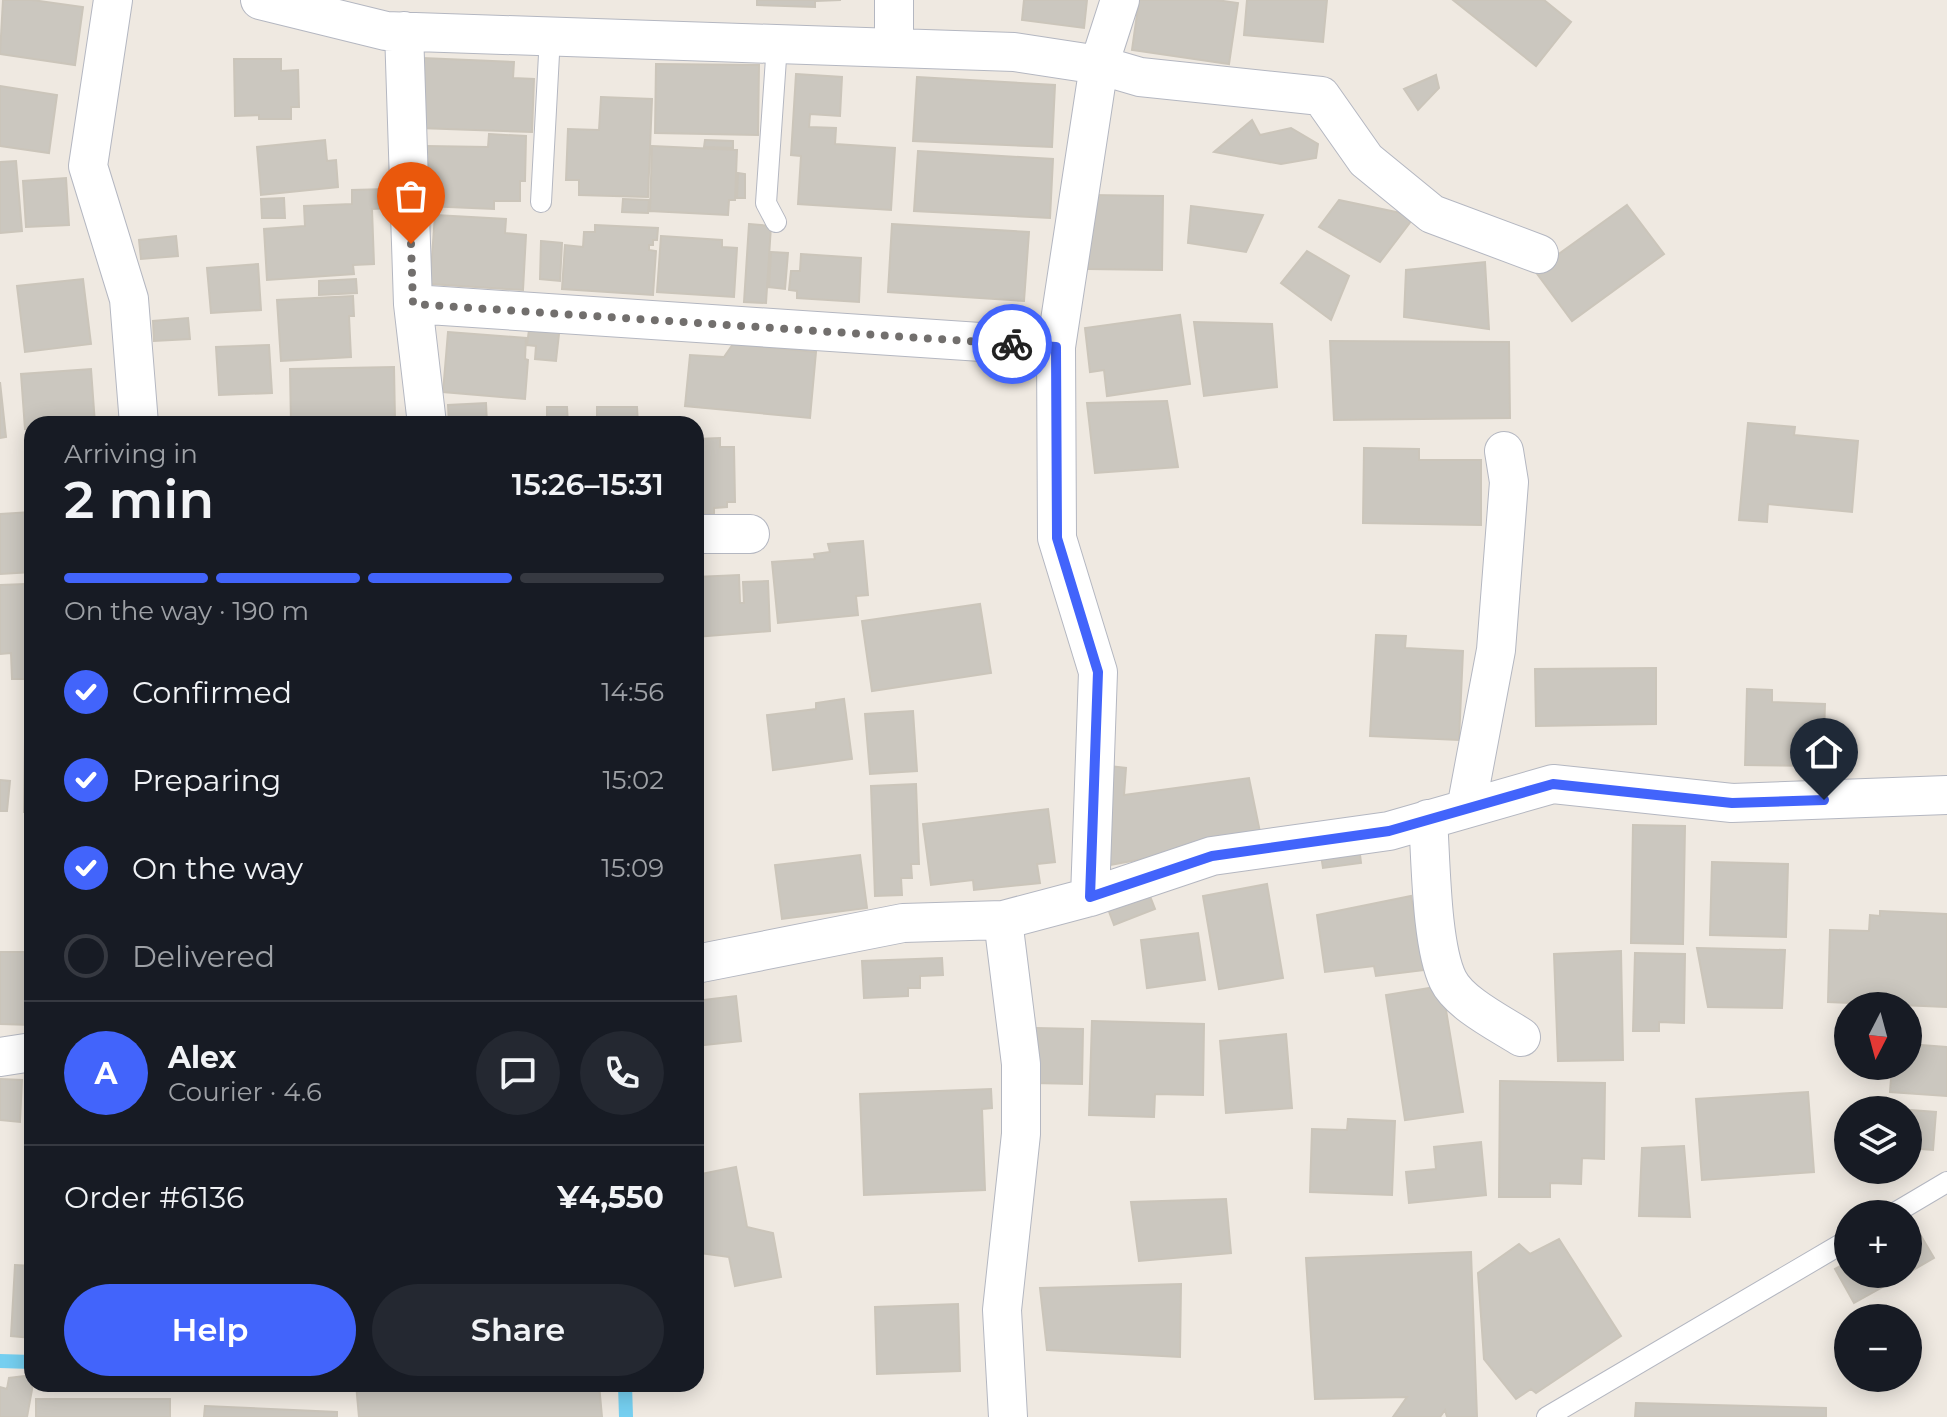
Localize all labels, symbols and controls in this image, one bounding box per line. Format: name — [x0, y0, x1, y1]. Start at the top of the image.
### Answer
pin — [377, 162, 445, 244]
icon: bag — [389, 174, 433, 218]
courier — [972, 304, 1052, 384]
icon: bike — [990, 322, 1034, 366]
text: Arriving in — [64, 438, 198, 470]
text: 15:26–15:31 — [512, 466, 664, 503]
text: 2 min — [64, 468, 214, 531]
text: On the way · 190 m — [64, 595, 309, 627]
icon: check — [64, 670, 108, 714]
text: Confirmed — [132, 674, 292, 711]
text: 14:56 — [601, 676, 664, 708]
pin — [1790, 718, 1858, 800]
icon: home — [1802, 730, 1846, 774]
icon: check — [64, 758, 108, 802]
text: Preparing — [132, 762, 281, 799]
text: 15:02 — [602, 764, 664, 796]
icon: check — [64, 846, 108, 890]
text: On the way — [132, 850, 303, 887]
text: 15:09 — [601, 852, 664, 884]
text: Delivered — [132, 938, 275, 975]
north arrow — [1834, 992, 1922, 1080]
map controls — [1834, 992, 1922, 1392]
button: chat — [476, 1031, 560, 1115]
button: phone — [580, 1031, 664, 1115]
text: Alex — [168, 1039, 236, 1076]
text: A — [95, 1055, 117, 1092]
text: Courier · 4.6 — [168, 1076, 322, 1108]
button: layers — [1834, 1096, 1922, 1184]
text: Order #6136 — [64, 1179, 244, 1216]
text: ¥4,550 — [557, 1179, 664, 1216]
button: + — [1834, 1200, 1922, 1288]
button: Help — [64, 1284, 356, 1376]
button: Share — [372, 1284, 664, 1376]
button: − — [1834, 1304, 1922, 1392]

